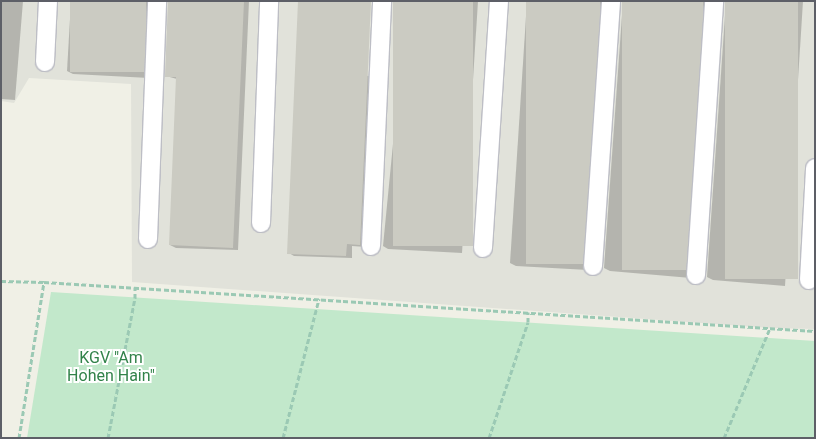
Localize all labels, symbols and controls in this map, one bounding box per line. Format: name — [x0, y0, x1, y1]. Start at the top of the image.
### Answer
park label: KGV "Am Hohen Hain" — [67, 348, 155, 386]

